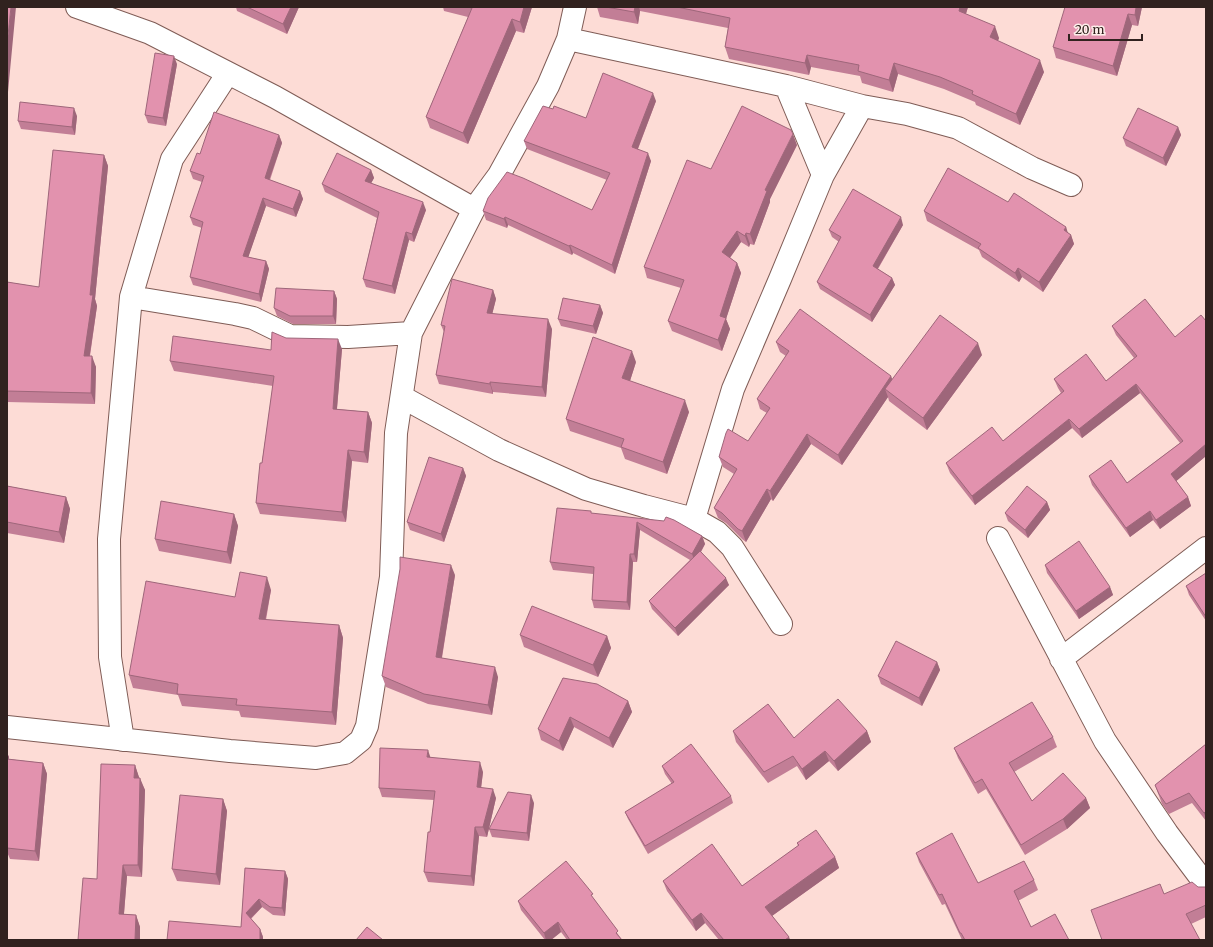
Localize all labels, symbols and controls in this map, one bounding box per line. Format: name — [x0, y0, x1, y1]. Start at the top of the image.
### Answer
scale bar — [1069, 16, 1142, 42]
text: 20 m — [1075, 22, 1104, 37]

